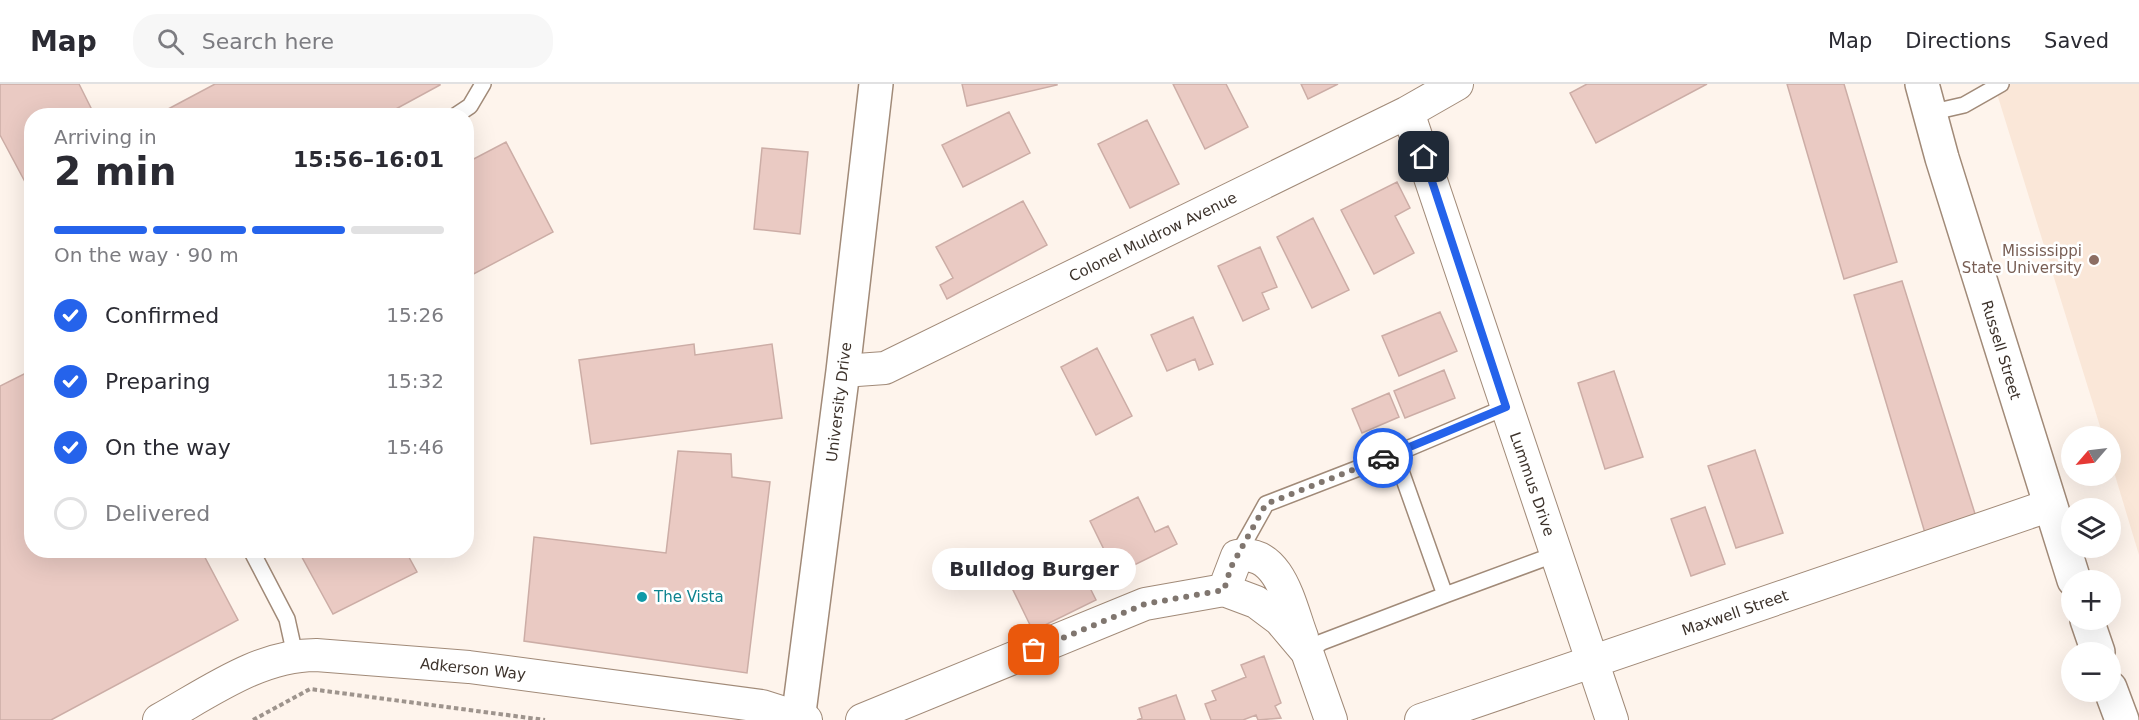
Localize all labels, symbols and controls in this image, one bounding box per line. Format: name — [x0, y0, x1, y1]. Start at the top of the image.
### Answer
search box — [133, 14, 553, 68]
text: Map — [30, 25, 97, 58]
icon: search — [154, 25, 187, 58]
text: Search here — [202, 29, 334, 54]
text: Map — [1828, 29, 1872, 53]
text: Directions — [1905, 29, 2011, 53]
text: Saved — [2044, 29, 2109, 53]
text: Arriving in — [54, 125, 157, 149]
pin — [1398, 131, 1449, 182]
icon: home — [1407, 140, 1440, 173]
text: 15:56–16:01 — [293, 147, 444, 172]
text: 2 min — [54, 149, 176, 194]
street label: Colonel Muldrow Avenue — [1066, 188, 1240, 286]
place label: Mississippi State University — [1962, 242, 2082, 277]
text: On the way · 90 m — [54, 243, 239, 267]
marker: Mississippi State University — [2087, 253, 2101, 267]
street label: Russell Street — [1977, 298, 2025, 402]
icon: check — [54, 299, 87, 332]
text: Confirmed — [105, 303, 219, 328]
text: 15:26 — [386, 303, 444, 327]
street label: University Drive — [823, 341, 855, 463]
icon: check — [54, 365, 87, 398]
text: Preparing — [105, 369, 211, 394]
text: 15:32 — [386, 369, 444, 393]
north arrow — [2061, 426, 2121, 486]
map controls — [2061, 426, 2121, 702]
courier — [1353, 428, 1413, 488]
street label: Lummus Drive — [1506, 430, 1558, 538]
icon: check — [54, 431, 87, 464]
text: On the way — [105, 435, 231, 460]
text: 15:46 — [386, 435, 444, 459]
icon: car — [1367, 442, 1400, 475]
button: layers — [2061, 498, 2121, 558]
text: Delivered — [105, 501, 210, 526]
callout: Bulldog Burger — [932, 548, 1136, 590]
text: Bulldog Burger — [949, 557, 1119, 581]
button: + — [2061, 570, 2121, 630]
street label: Maxwell Street — [1679, 586, 1791, 640]
place label: The Vista — [653, 588, 724, 606]
marker: The Vista — [635, 590, 649, 604]
pin — [1008, 624, 1059, 675]
icon: bag — [1017, 633, 1050, 666]
button: − — [2061, 642, 2121, 702]
street label: Adkerson Way — [419, 654, 527, 684]

